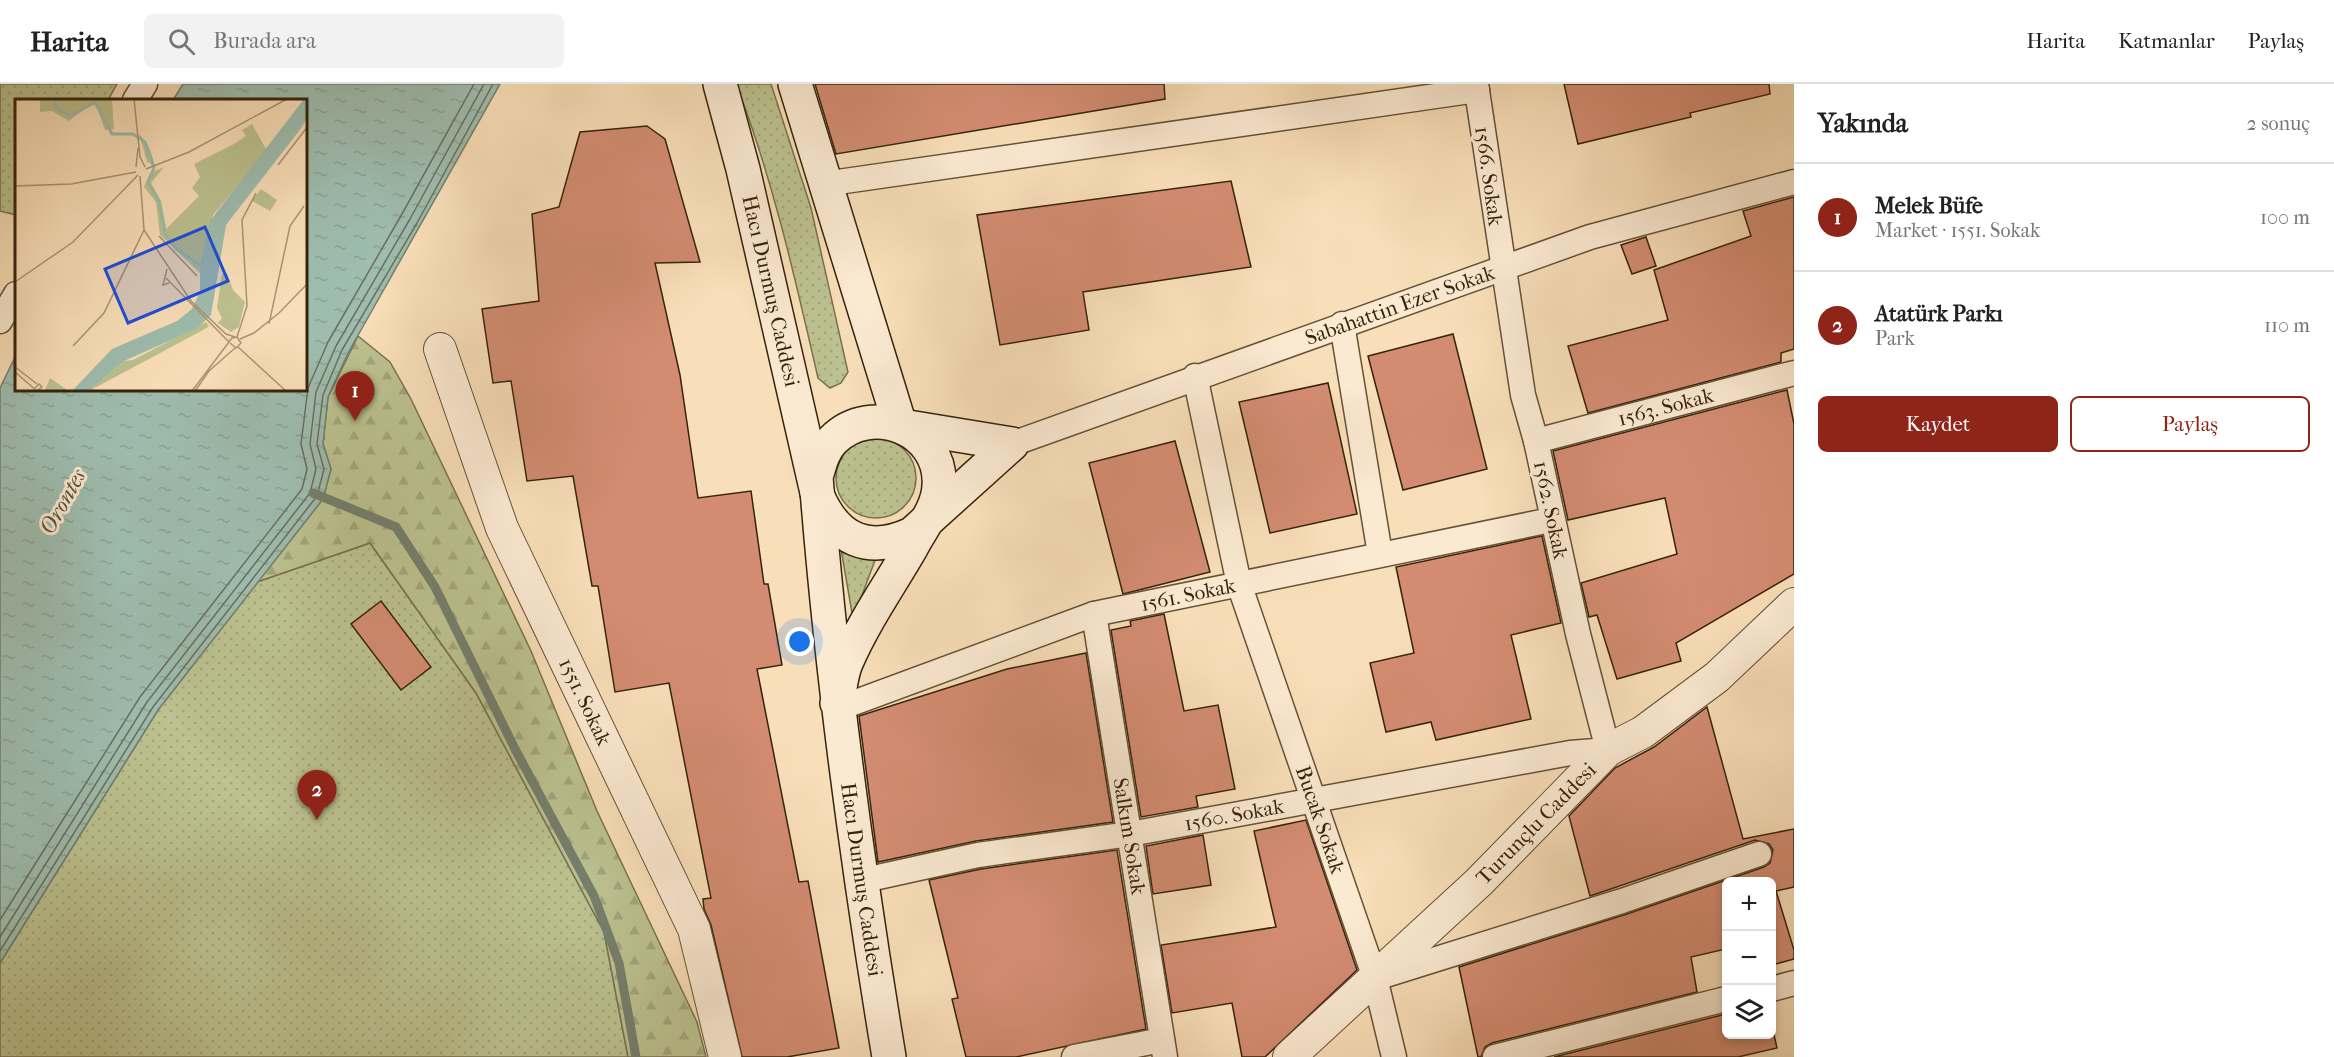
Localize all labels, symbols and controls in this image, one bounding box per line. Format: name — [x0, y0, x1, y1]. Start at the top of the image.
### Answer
search box — [144, 14, 564, 68]
text: Harita — [30, 25, 108, 58]
icon: search — [165, 25, 198, 58]
text: Burada ara — [213, 28, 316, 54]
text: Harita — [2027, 29, 2085, 53]
text: Katmanlar — [2118, 29, 2215, 53]
text: Paylaş — [2248, 29, 2304, 53]
inset map — [15, 99, 308, 392]
text: Yakında — [1818, 108, 1908, 139]
text: 2 sonuç — [2247, 112, 2310, 135]
street label: 1566. Sokak — [1470, 125, 1508, 228]
street label: Hacı Durmuş Caddesi — [737, 193, 804, 389]
text: Melek Büfe — [1875, 193, 1983, 219]
text: 1 — [1834, 206, 1841, 229]
text: 100 m — [2260, 206, 2310, 229]
text: Market · 1551. Sokak — [1875, 219, 2040, 242]
street label: Sabahattin Ezer Sokak — [1302, 260, 1498, 350]
text: Atatürk Parkı — [1875, 301, 2003, 327]
text: 2 — [1832, 314, 1843, 337]
text: 110 m — [2264, 314, 2310, 337]
text: Park — [1875, 327, 1915, 350]
pin: 1 — [336, 372, 374, 421]
street label: 1563. Sokak — [1615, 383, 1716, 431]
button: Kaydet — [1818, 396, 2058, 452]
button: Paylaş — [2070, 396, 2310, 452]
street label: 1562. Sokak — [1529, 459, 1573, 562]
water label: Orontes — [35, 464, 92, 539]
street label: 1561. Sokak — [1138, 573, 1238, 616]
your location — [785, 627, 814, 656]
street label: 1551. Sokak — [554, 654, 616, 750]
street label: Turunçlu Caddesi — [1471, 758, 1601, 890]
street label: Bucak Sokak — [1291, 763, 1350, 877]
pin: 2 — [298, 770, 336, 820]
street label: Salkım Sokak — [1108, 776, 1151, 897]
street label: Hacı Durmuş Caddesi — [836, 781, 888, 978]
street label: 1560. Sokak — [1182, 794, 1286, 836]
map controls — [1722, 877, 1776, 1039]
button: + — [1722, 877, 1776, 931]
button: − — [1722, 931, 1776, 985]
button: layers — [1722, 985, 1776, 1039]

